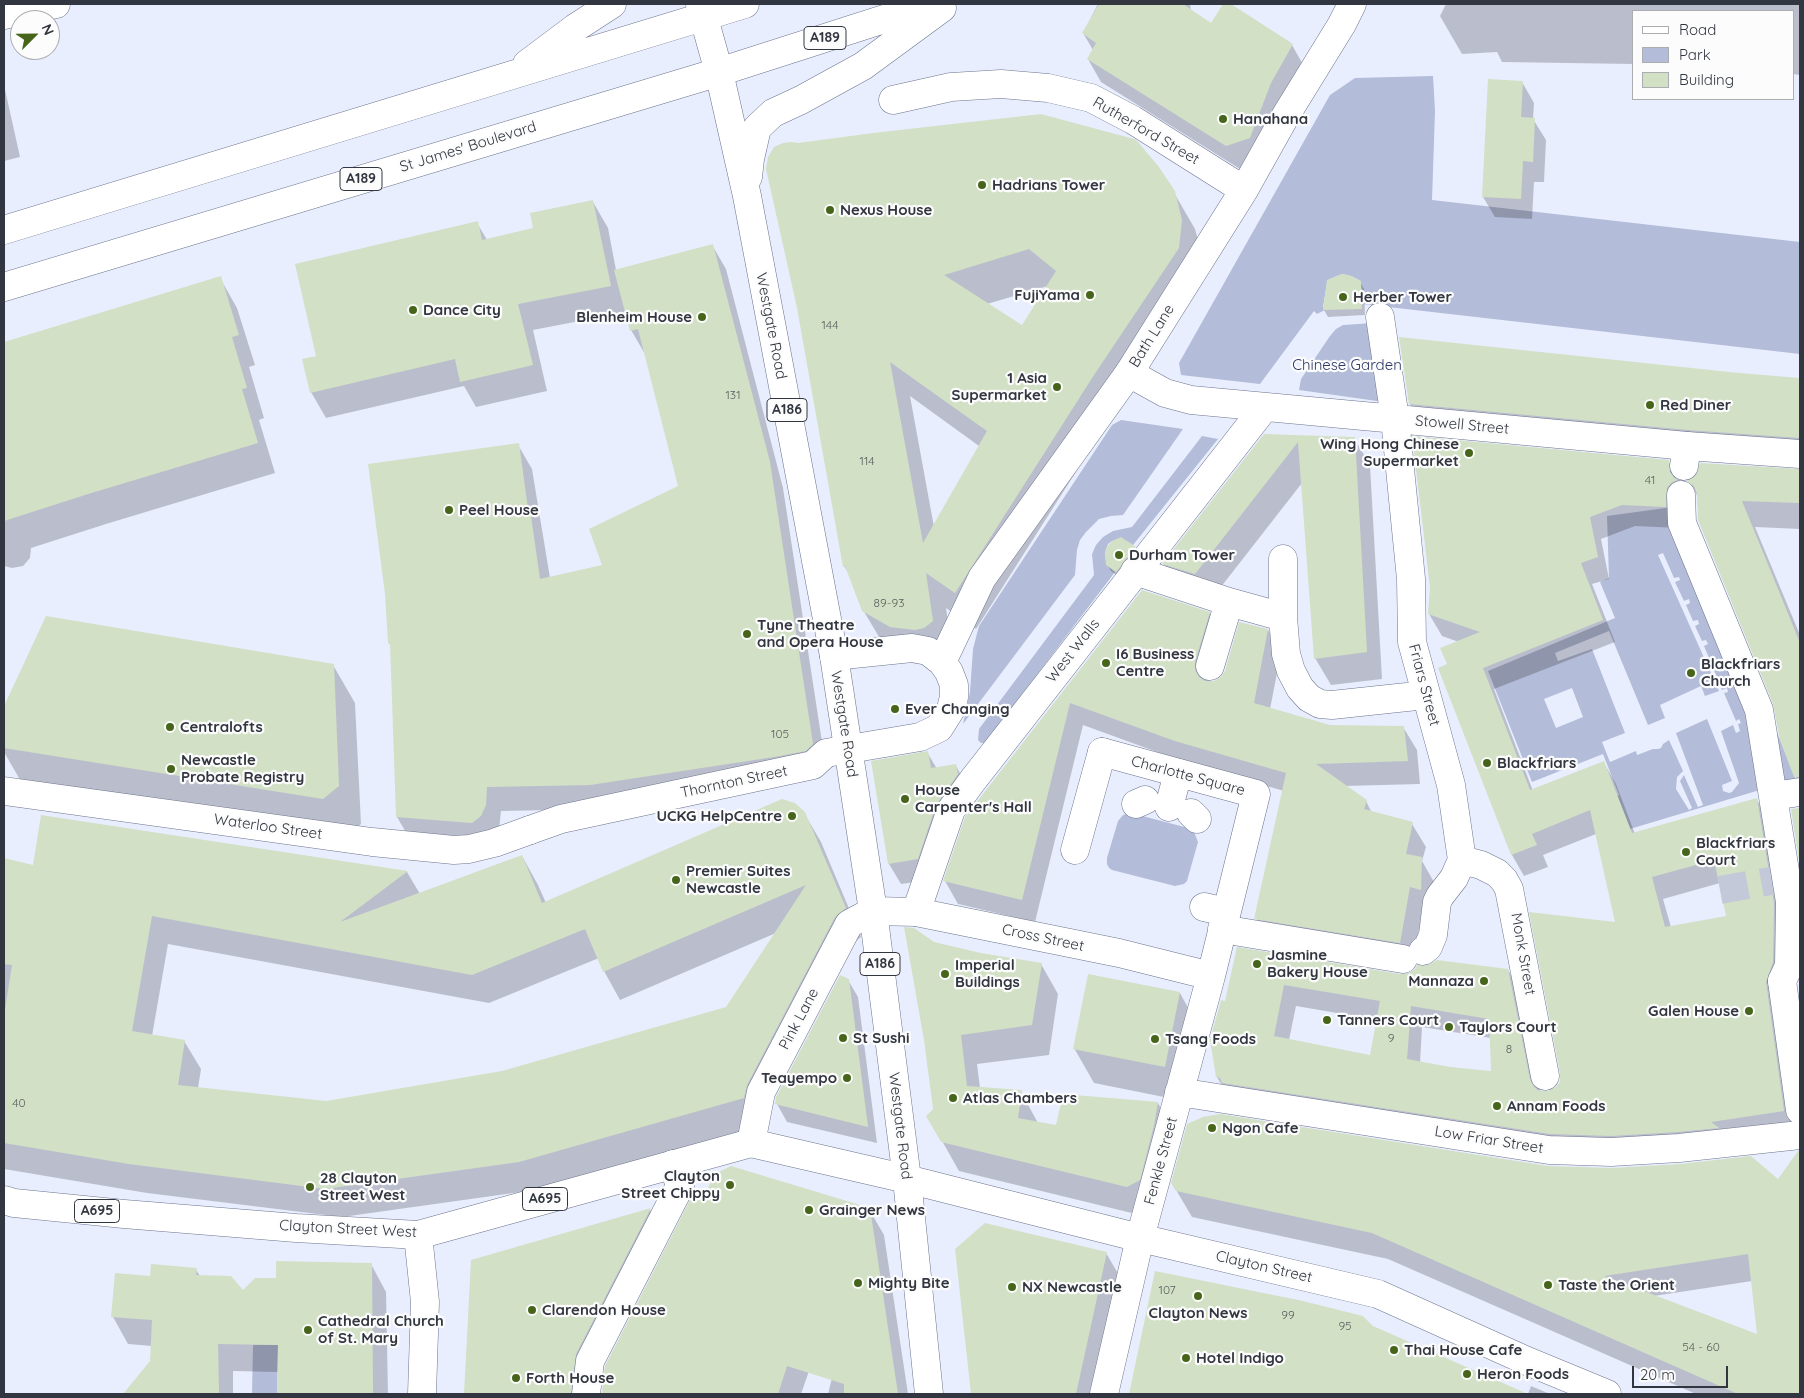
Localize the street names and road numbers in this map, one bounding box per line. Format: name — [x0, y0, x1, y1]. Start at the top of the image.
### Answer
road number: A189 — [804, 26, 846, 49]
street label: Rutherford Street — [1090, 93, 1202, 169]
street label: St James' Boulevard — [397, 118, 539, 176]
road number: A189 — [340, 168, 382, 190]
street label: Westgate Road — [752, 271, 790, 381]
street label: Bath Lane — [1126, 301, 1178, 371]
road number: A186 — [767, 398, 807, 422]
street label: Stowell Street — [1414, 412, 1510, 438]
street label: West Walls — [1042, 615, 1104, 687]
street label: Friars Street — [1404, 642, 1444, 728]
street label: Westgate Road — [827, 669, 861, 779]
street label: Charlotte Square — [1129, 752, 1247, 800]
street label: Thornton Street — [679, 762, 789, 802]
street label: Waterloo Street — [213, 810, 323, 844]
street label: Monk Street — [1507, 911, 1539, 997]
street label: Cross Street — [1000, 921, 1086, 955]
road number: A186 — [860, 952, 900, 976]
street label: Pink Lane — [775, 985, 823, 1053]
street label: Westgate Road — [884, 1071, 916, 1181]
street label: Fenkle Street — [1141, 1115, 1181, 1207]
street label: Low Friar Street — [1433, 1123, 1545, 1157]
road number: A695 — [522, 1188, 568, 1210]
road number: A695 — [74, 1200, 120, 1222]
street label: Clayton Street West — [279, 1216, 417, 1242]
street label: Clayton Street — [1214, 1247, 1314, 1287]

